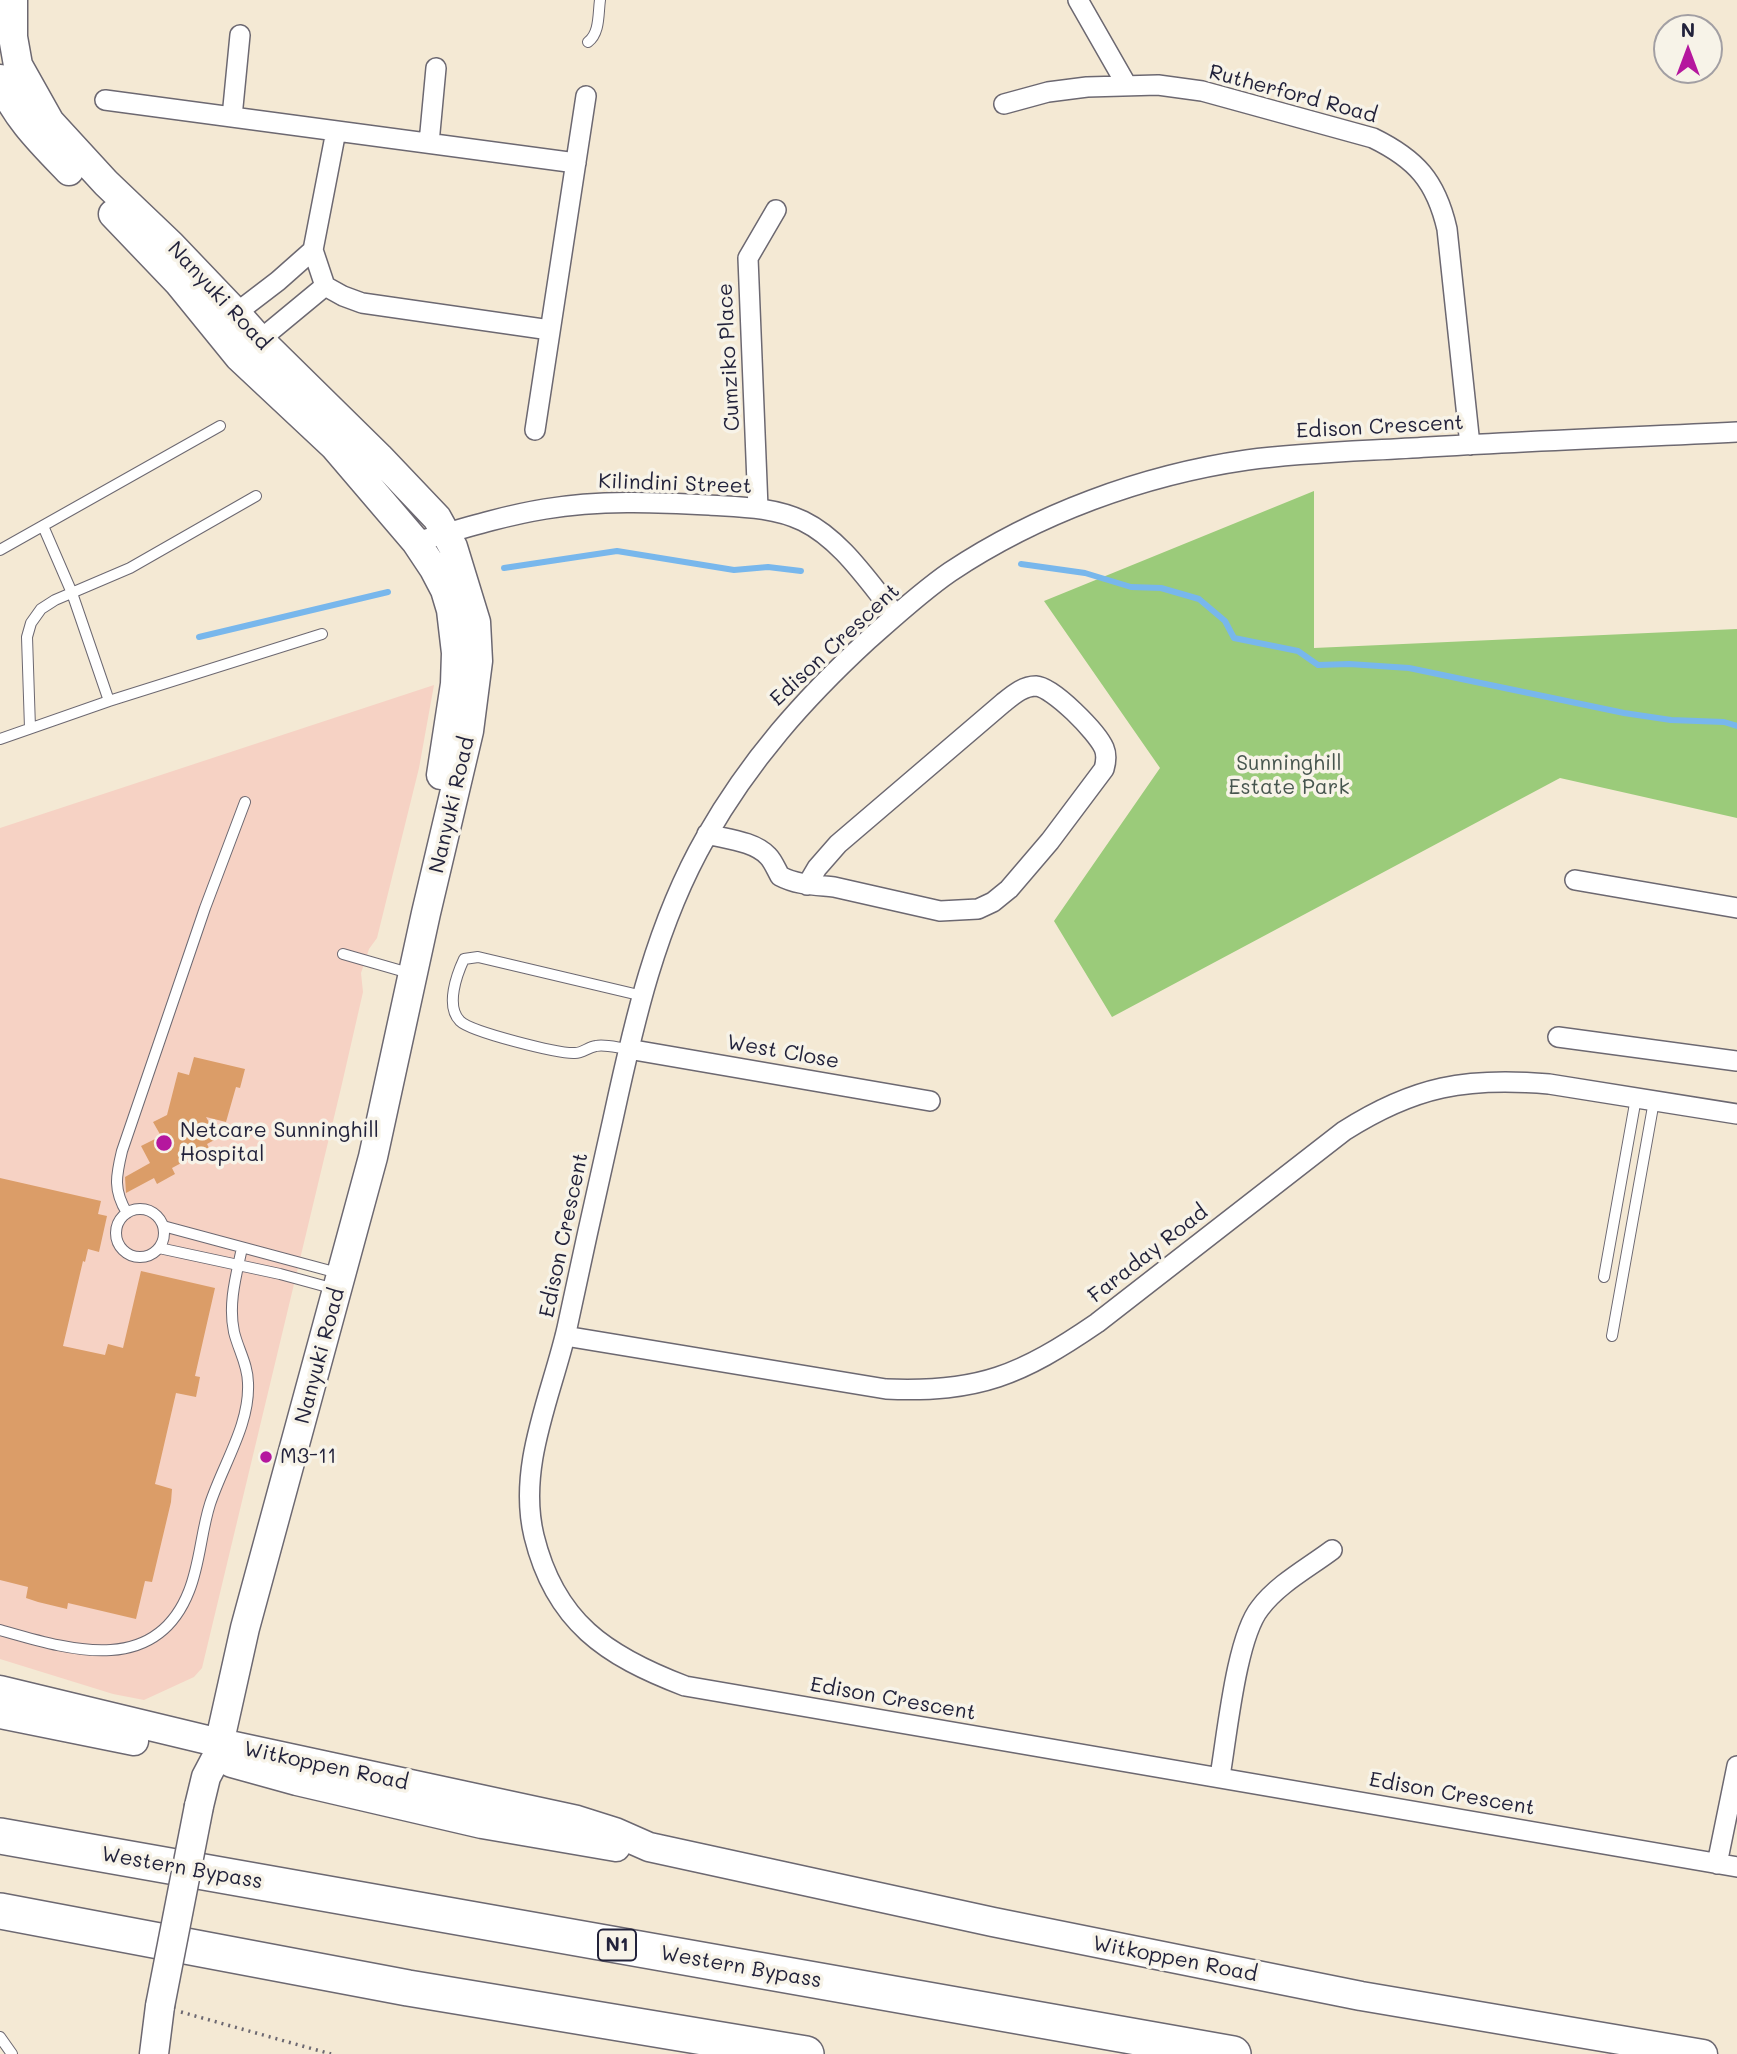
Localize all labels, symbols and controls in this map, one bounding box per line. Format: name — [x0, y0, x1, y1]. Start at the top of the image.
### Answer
north arrow — [1653, 14, 1723, 84]
text: N — [1681, 17, 1695, 42]
street label: Rutherford Road — [1206, 59, 1380, 129]
street label: Nanyuki Road — [162, 236, 276, 356]
street label: Cumziko Place — [713, 282, 745, 432]
street label: Edison Crescent — [1296, 410, 1464, 444]
street label: Kilindini Street — [598, 469, 752, 499]
street label: Edison Crescent — [765, 579, 905, 711]
street label: Nanyuki Road — [424, 734, 480, 876]
park label: Sunninghill Estate Park — [1228, 751, 1350, 801]
street label: West Close — [725, 1030, 841, 1074]
place label: Netcare Sunninghill Hospital — [180, 1118, 379, 1168]
marker: Netcare Sunninghill Hospital — [154, 1133, 174, 1153]
street label: Edison Crescent — [534, 1150, 594, 1320]
street label: Faraday Road — [1083, 1199, 1213, 1309]
street label: Nanyuki Road — [290, 1285, 350, 1427]
place label: M3-11 — [280, 1444, 337, 1470]
marker: M3-11 — [258, 1449, 274, 1465]
street label: Edison Crescent — [808, 1672, 978, 1726]
street label: Witkoppen Road — [242, 1736, 410, 1796]
street label: Edison Crescent — [1367, 1767, 1537, 1821]
street label: Western Bypass — [99, 1841, 265, 1895]
road number: N1 — [598, 1929, 636, 1960]
street label: Witkoppen Road — [1090, 1931, 1260, 1987]
street label: Western Bypass — [658, 1940, 824, 1994]

